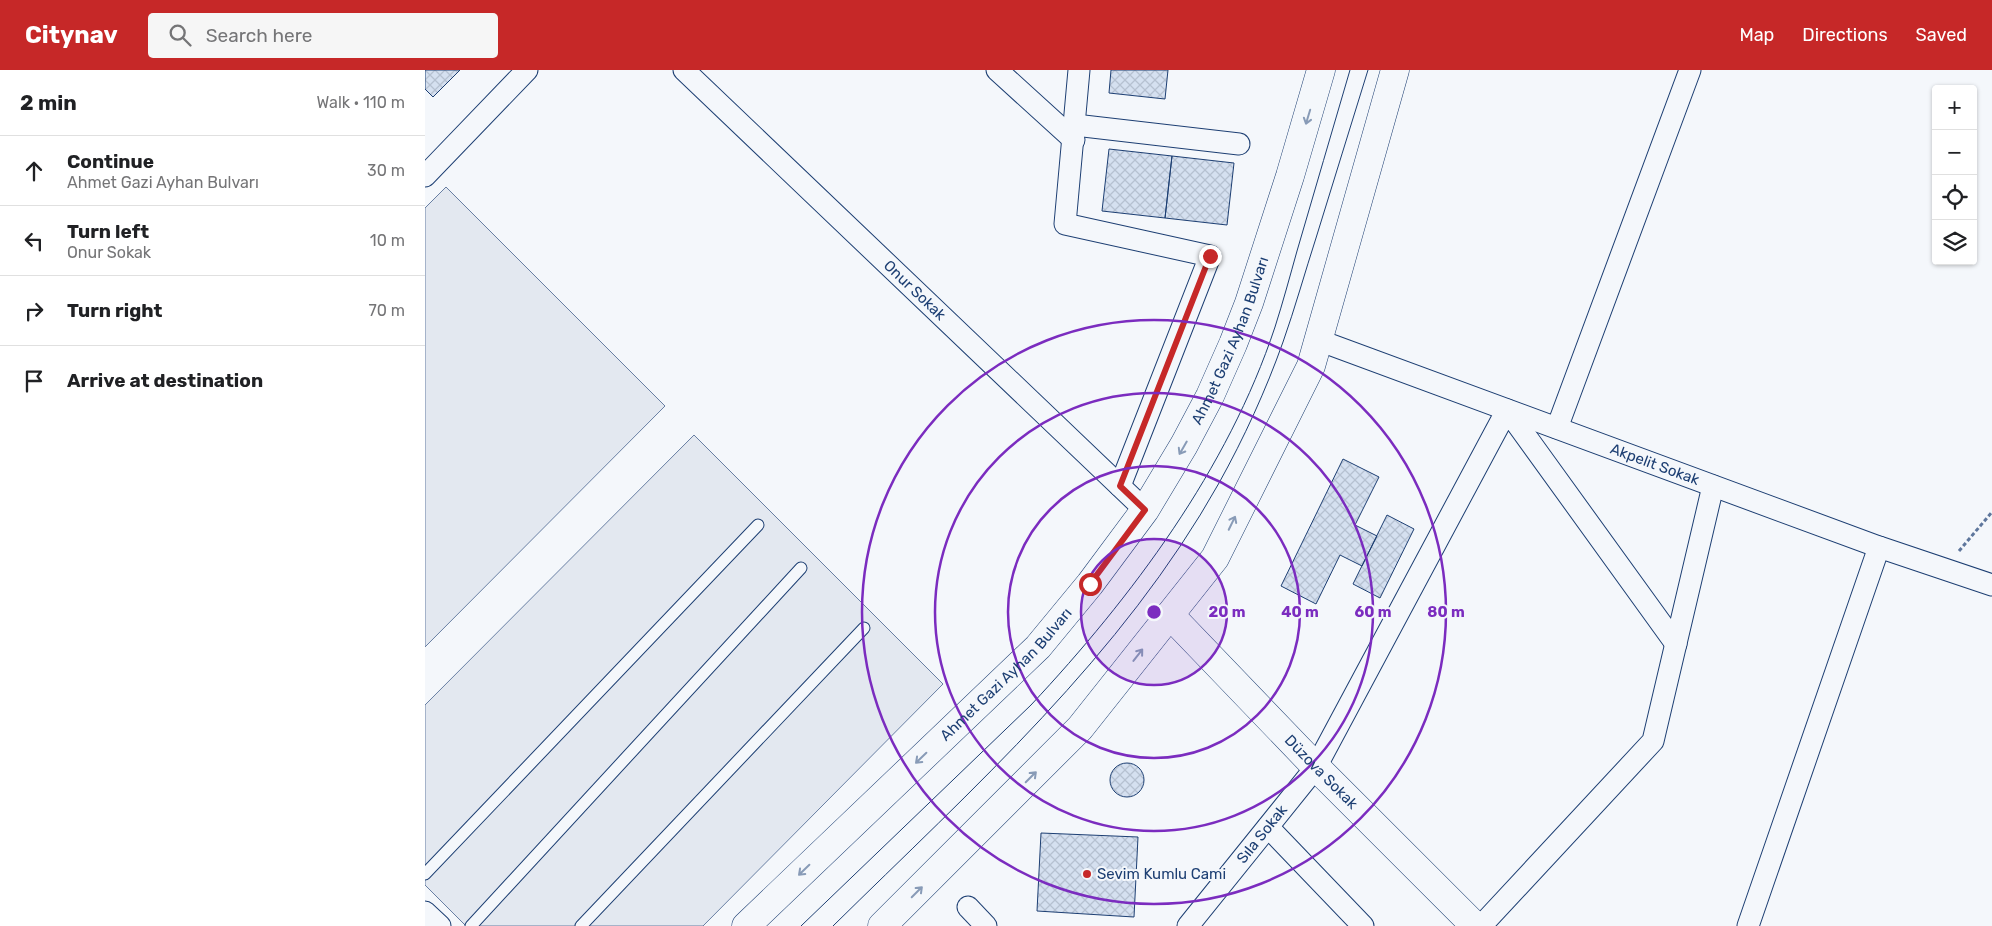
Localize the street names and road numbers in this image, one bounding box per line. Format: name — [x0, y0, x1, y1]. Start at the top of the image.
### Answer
street label: Ahmet Gazi Ayhan Bulvarı — [1188, 254, 1272, 428]
street label: Onur Sokak — [880, 256, 950, 324]
street label: Akpelit Sokak — [1608, 440, 1702, 489]
street label: Ahmet Gazi Ayhan Bulvarı — [936, 604, 1076, 745]
street label: Düzova Sokak — [1281, 731, 1362, 813]
street label: Sıla Sokak — [1233, 801, 1291, 867]

